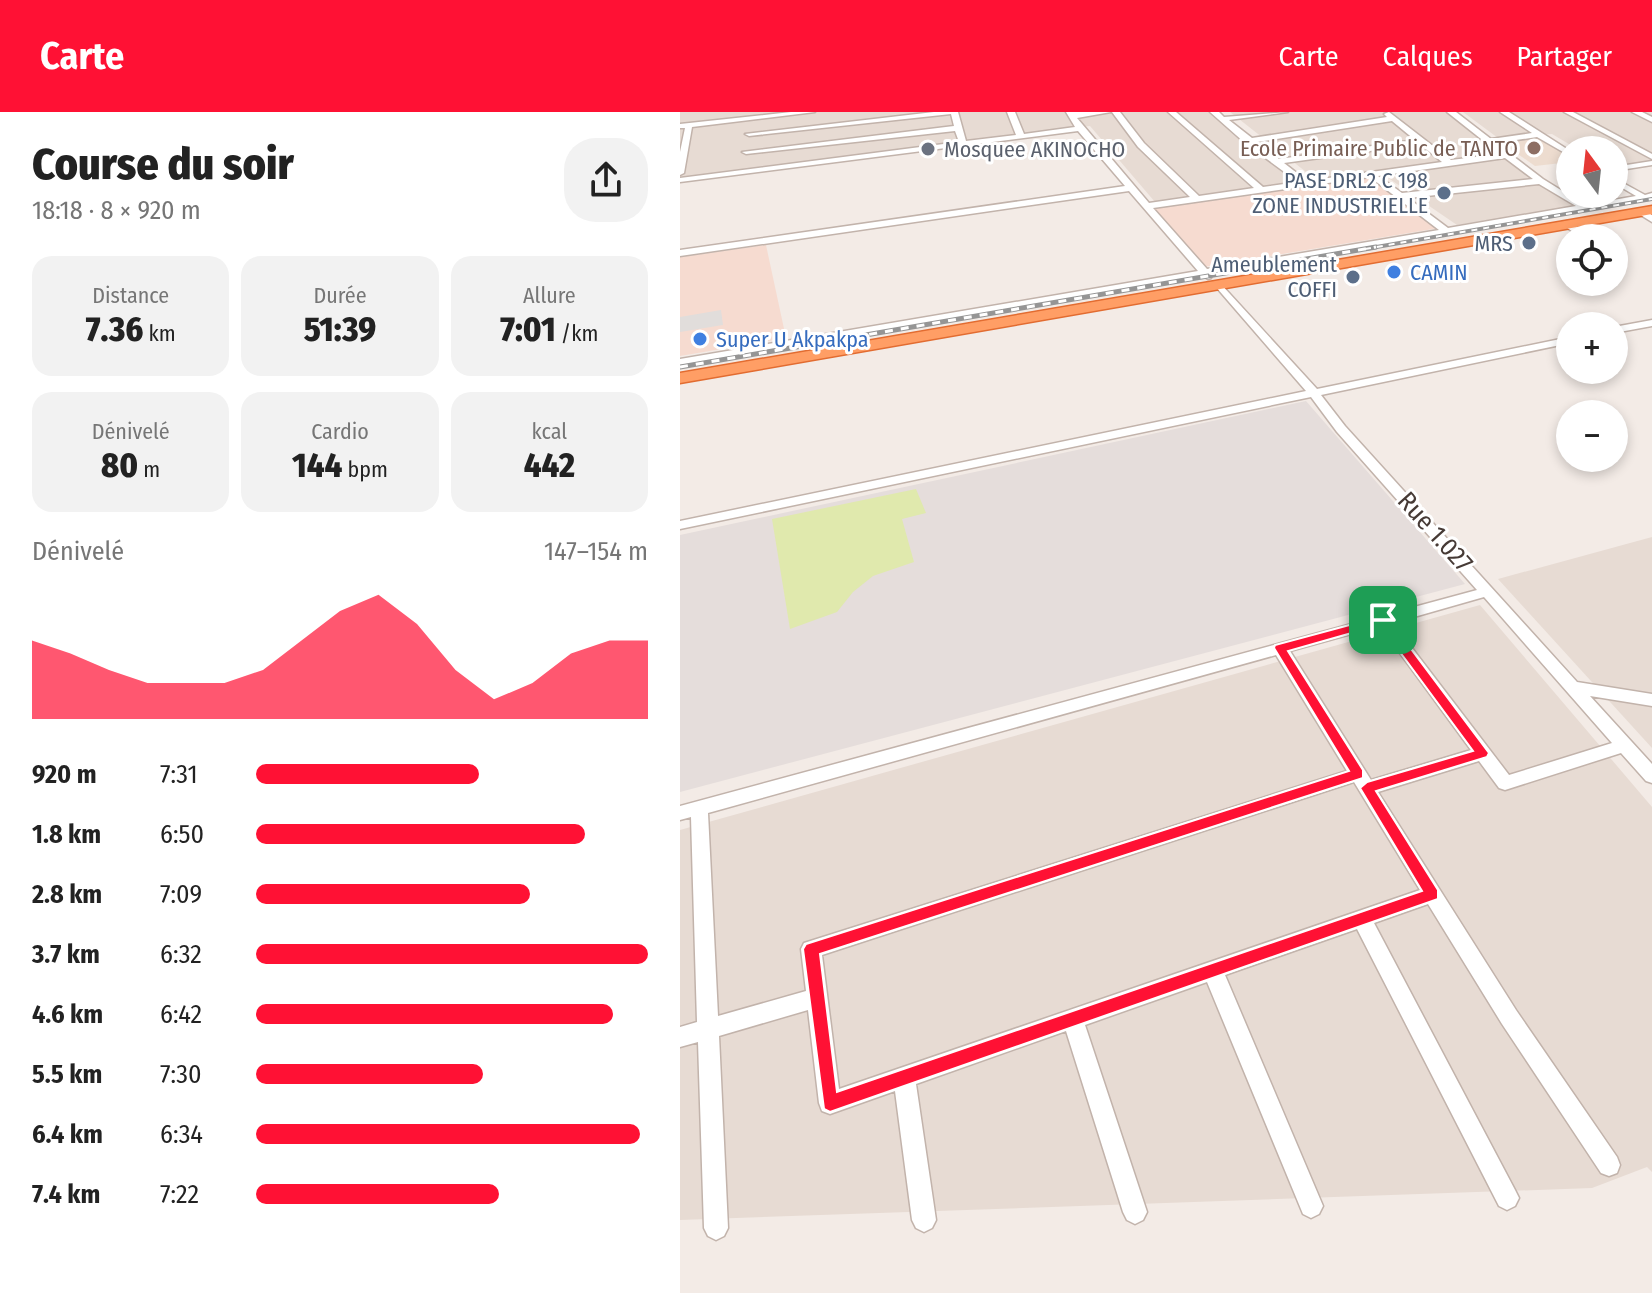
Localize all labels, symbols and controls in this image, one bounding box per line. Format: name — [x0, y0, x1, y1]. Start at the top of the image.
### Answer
text: Carte — [40, 33, 124, 79]
text: Carte — [1279, 40, 1339, 73]
text: Calques — [1383, 40, 1473, 73]
text: Partager — [1517, 40, 1612, 73]
place label: Ecole Primaire Public de TANTO — [1240, 135, 1518, 162]
place label: Mosquee AKINOCHO — [944, 136, 1125, 163]
north arrow — [1556, 136, 1628, 208]
map controls — [1556, 136, 1628, 472]
text: Course du soir — [32, 138, 294, 191]
button: share — [564, 138, 648, 222]
marker: Ecole Primaire Public de TANTO — [1525, 139, 1543, 157]
marker: Mosquee AKINOCHO — [919, 140, 937, 158]
place label: PASE DRL2 C 198 ZONE INDUSTRIELLE — [1252, 167, 1428, 219]
marker: PASE DRL2 C 198 ZONE INDUSTRIELLE — [1435, 184, 1453, 202]
text: 18:18 · 8 × 920 m — [32, 195, 201, 226]
button: locate — [1556, 224, 1628, 296]
place label: MRS — [1475, 230, 1513, 257]
marker: MRS — [1520, 234, 1538, 252]
place label: Ameublement COFFI — [1211, 251, 1338, 303]
place label: CAMIN — [1410, 259, 1468, 286]
marker: CAMIN — [1385, 263, 1403, 281]
marker: Ameublement COFFI — [1344, 268, 1362, 286]
text: Distance — [92, 282, 169, 309]
text: Durée — [313, 282, 367, 309]
text: Allure — [523, 282, 576, 309]
text: 7.36 — [86, 309, 143, 350]
text: 51:39 — [304, 309, 376, 350]
text: 7:01 — [500, 309, 556, 350]
button: + — [1556, 312, 1628, 384]
text: km — [143, 320, 176, 347]
text: /km — [556, 320, 598, 347]
place label: Super U Akpakpa — [716, 326, 869, 353]
marker: Super U Akpakpa — [691, 330, 709, 348]
button: − — [1556, 400, 1628, 472]
text: Dénivelé — [92, 418, 170, 445]
text: Cardio — [311, 418, 369, 445]
text: kcal — [532, 418, 567, 445]
text: 80 — [101, 445, 138, 486]
text: 144 — [292, 445, 342, 486]
text: 442 — [524, 445, 575, 486]
text: m — [138, 456, 160, 483]
text: bpm — [342, 456, 388, 483]
street label: Rue 1.027 — [1391, 486, 1479, 578]
text: Dénivelé — [32, 536, 124, 567]
text: 147–154 m — [544, 536, 648, 567]
pin — [1349, 586, 1417, 654]
icon: arrive — [1361, 598, 1405, 642]
text: 920 m — [32, 759, 97, 790]
text: 7:31 — [160, 759, 198, 790]
text: 1.8 km — [32, 819, 101, 850]
text: 6:50 — [160, 819, 204, 850]
text: 2.8 km — [32, 879, 102, 910]
text: 7:09 — [160, 879, 202, 910]
text: 3.7 km — [32, 939, 100, 970]
text: 6:32 — [160, 939, 202, 970]
text: 4.6 km — [32, 999, 103, 1030]
text: 6:42 — [160, 999, 202, 1030]
text: 5.5 km — [32, 1059, 102, 1090]
text: 7:30 — [160, 1059, 202, 1090]
text: 6.4 km — [32, 1119, 103, 1150]
text: 6:34 — [160, 1119, 203, 1150]
text: 7.4 km — [32, 1179, 100, 1210]
text: 7:22 — [160, 1179, 199, 1210]

